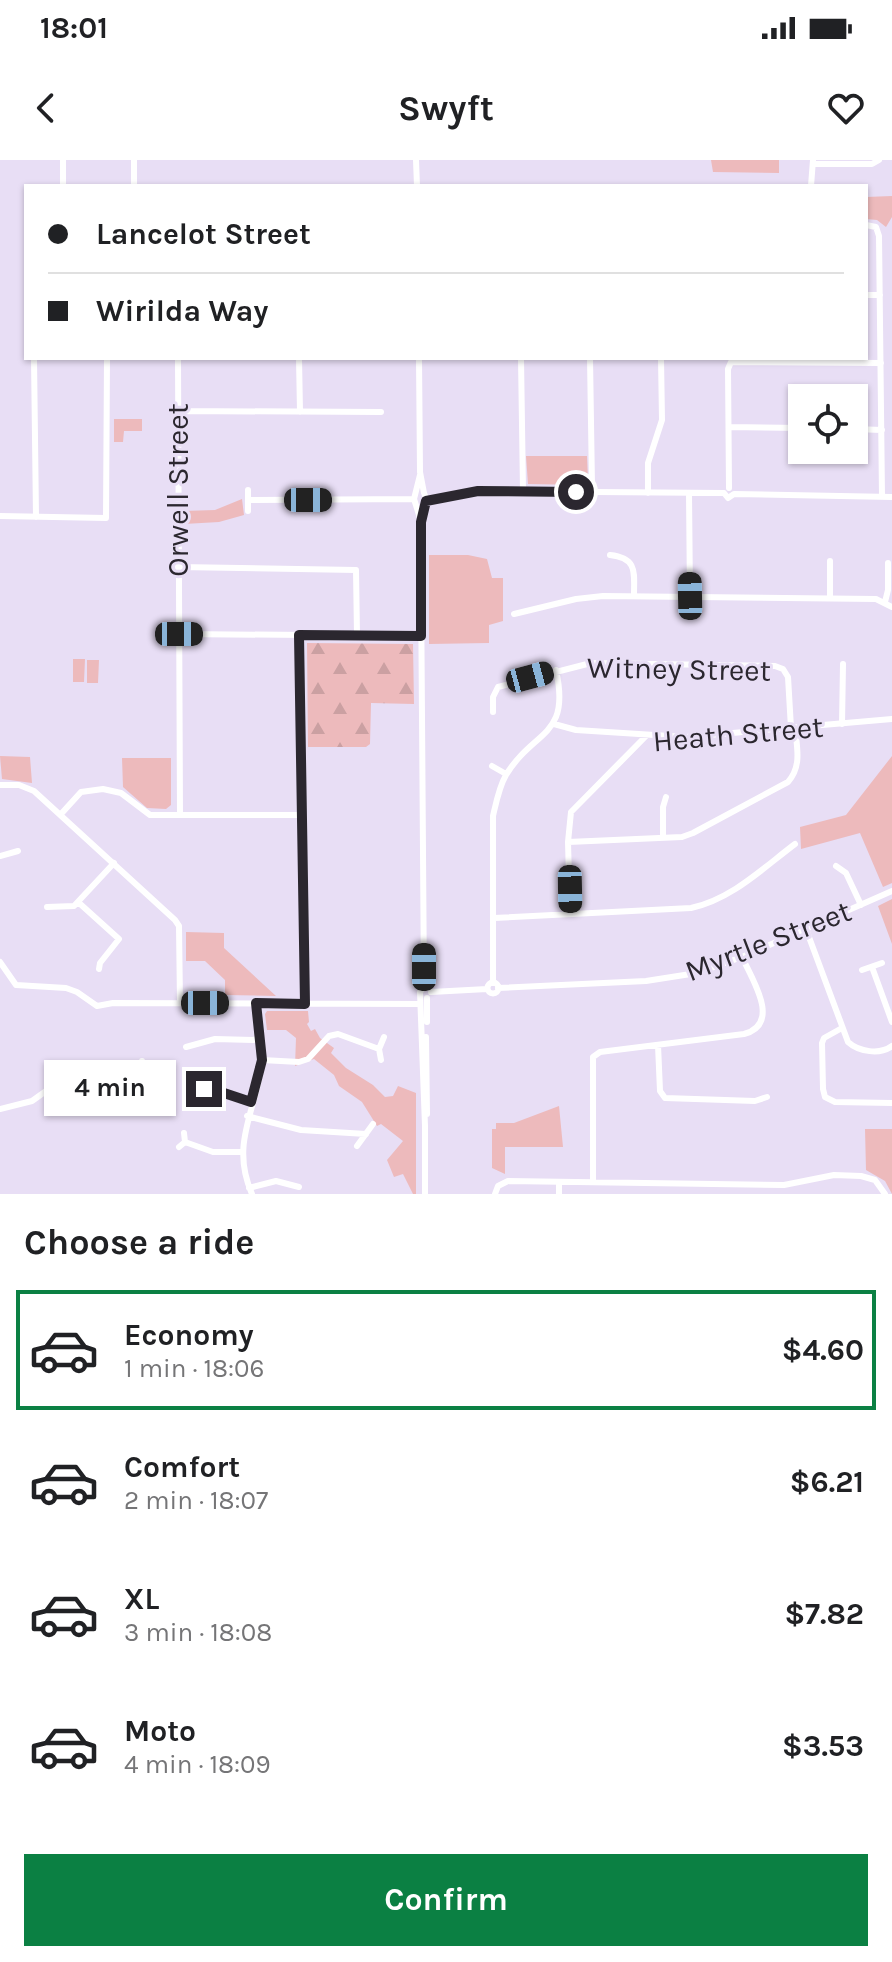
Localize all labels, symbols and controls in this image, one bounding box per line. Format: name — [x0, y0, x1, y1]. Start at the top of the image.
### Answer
text: 18:01 — [40, 10, 108, 46]
icon: back — [24, 86, 68, 130]
icon: heart — [824, 86, 868, 130]
text: Swyft — [398, 87, 494, 129]
text: Lancelot Street — [96, 216, 311, 252]
text: Wirilda Way — [96, 293, 268, 329]
map controls — [788, 384, 868, 464]
button: locate — [788, 384, 868, 464]
street label: Orwell Street — [160, 403, 196, 577]
route start — [558, 474, 594, 510]
car — [284, 488, 332, 512]
car — [678, 572, 702, 620]
car — [155, 622, 203, 646]
street label: Witney Street — [587, 649, 771, 689]
car — [504, 659, 556, 695]
street label: Heath Street — [651, 709, 825, 759]
car — [558, 865, 582, 913]
street label: Myrtle Street — [680, 893, 856, 989]
car — [412, 943, 436, 991]
car — [181, 991, 229, 1015]
callout: 4 min — [44, 1061, 176, 1117]
route end — [186, 1071, 222, 1107]
text: 4 min — [74, 1072, 146, 1103]
text: Choose a ride — [24, 1221, 254, 1263]
icon: car — [28, 1314, 100, 1386]
text: Economy — [124, 1317, 254, 1353]
text: $4.60 — [782, 1332, 864, 1368]
text: 1 min · 18:06 — [124, 1353, 264, 1384]
icon: car — [28, 1446, 100, 1518]
text: Comfort — [124, 1449, 240, 1485]
text: $6.21 — [790, 1464, 864, 1500]
text: 2 min · 18:07 — [124, 1485, 268, 1516]
icon: car — [28, 1578, 100, 1650]
text: XL — [124, 1581, 159, 1617]
text: $7.82 — [784, 1596, 864, 1632]
text: 3 min · 18:08 — [124, 1617, 272, 1648]
icon: car — [28, 1710, 100, 1782]
text: Moto — [124, 1713, 196, 1749]
text: $3.53 — [782, 1728, 864, 1764]
text: 4 min · 18:09 — [124, 1749, 271, 1780]
button: Confirm — [24, 1854, 868, 1946]

